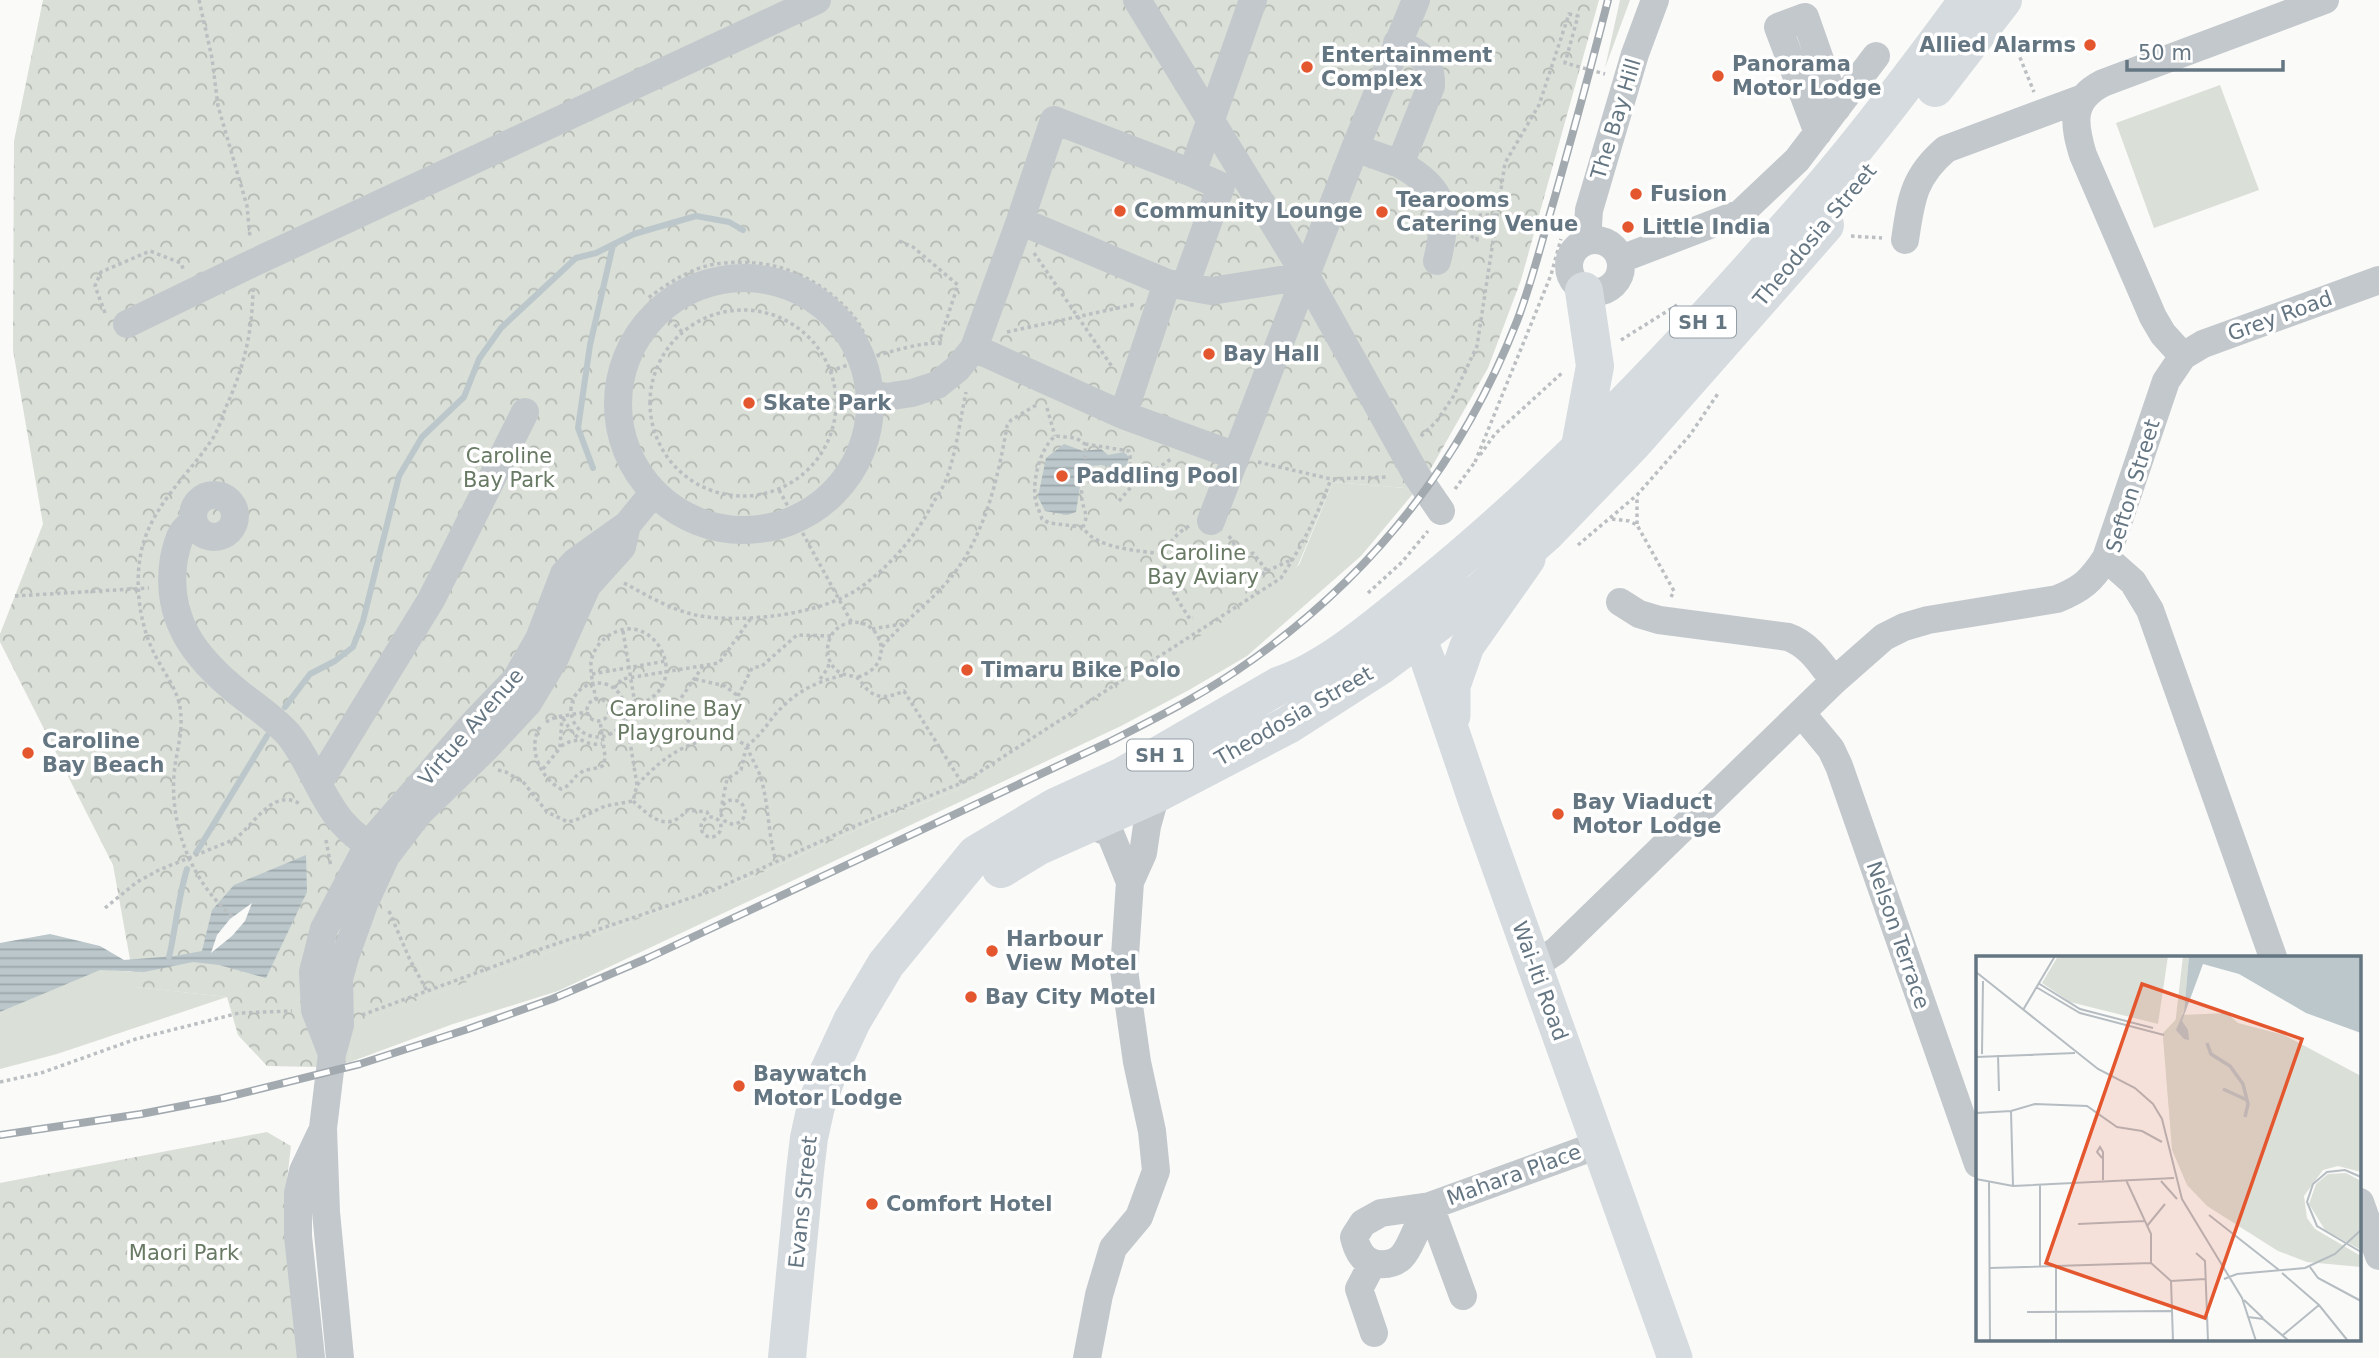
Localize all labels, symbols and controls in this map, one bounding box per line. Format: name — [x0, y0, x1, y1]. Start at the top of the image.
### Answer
scale bar — [2127, 28, 2283, 72]
place label: Allied Alarms — [1919, 33, 2076, 57]
marker: Allied Alarms — [2082, 37, 2098, 53]
text: 50 m — [2138, 41, 2192, 65]
place label: Entertainment Complex — [1321, 43, 1492, 91]
place label: Panorama Motor Lodge — [1732, 52, 1882, 100]
street label: The Bay Hill — [1586, 56, 1646, 183]
marker: Entertainment Complex — [1299, 59, 1315, 75]
marker: Panorama Motor Lodge — [1710, 68, 1726, 84]
street label: Theodosia Street — [1748, 159, 1881, 312]
place label: Fusion — [1650, 182, 1727, 206]
marker: Fusion — [1628, 186, 1644, 202]
place label: Tearooms Catering Venue — [1396, 188, 1578, 236]
place label: Community Lounge — [1134, 199, 1363, 223]
marker: Community Lounge — [1112, 203, 1128, 219]
marker: Tearooms Catering Venue — [1374, 204, 1390, 220]
place label: Little India — [1642, 215, 1771, 239]
marker: Little India — [1620, 219, 1636, 235]
street label: Grey Road — [2225, 286, 2335, 346]
road number: SH 1 — [1670, 306, 1736, 338]
place label: Bay Hall — [1223, 342, 1320, 366]
marker: Bay Hall — [1201, 346, 1217, 362]
place label: Skate Park — [763, 391, 892, 415]
marker: Skate Park — [741, 395, 757, 411]
street label: Sefton Street — [2101, 416, 2165, 556]
park label: Caroline Bay Park — [463, 444, 556, 492]
place label: Paddling Pool — [1076, 464, 1238, 488]
marker: Paddling Pool — [1054, 468, 1070, 484]
park label: Caroline Bay Aviary — [1147, 541, 1259, 589]
place label: Timaru Bike Polo — [981, 658, 1181, 682]
street label: Theodosia Street — [1210, 661, 1377, 771]
marker: Timaru Bike Polo — [959, 662, 975, 678]
street label: Virtue Avenue — [414, 663, 528, 791]
park label: Caroline Bay Playground — [610, 697, 742, 745]
place label: Caroline Bay Beach — [42, 729, 164, 777]
road number: SH 1 — [1127, 740, 1193, 770]
marker: Caroline Bay Beach — [20, 745, 36, 761]
place label: Bay Viaduct Motor Lodge — [1572, 790, 1722, 838]
marker: Bay Viaduct Motor Lodge — [1550, 806, 1566, 822]
street label: Nelson Terrace — [1861, 858, 1935, 1012]
street label: Wai-Iti Road — [1507, 918, 1573, 1044]
place label: Harbour View Motel — [1006, 927, 1137, 975]
marker: Harbour View Motel — [984, 943, 1000, 959]
inset map — [1976, 956, 2362, 1340]
place label: Bay City Motel — [985, 985, 1156, 1009]
marker: Bay City Motel — [963, 989, 979, 1005]
place label: Baywatch Motor Lodge — [753, 1062, 903, 1110]
marker: Baywatch Motor Lodge — [731, 1078, 747, 1094]
street label: Evans Street — [784, 1134, 822, 1270]
street label: Mahara Place — [1444, 1140, 1584, 1210]
place label: Comfort Hotel — [886, 1192, 1052, 1216]
marker: Comfort Hotel — [864, 1196, 880, 1212]
park label: Maori Park — [129, 1241, 240, 1265]

